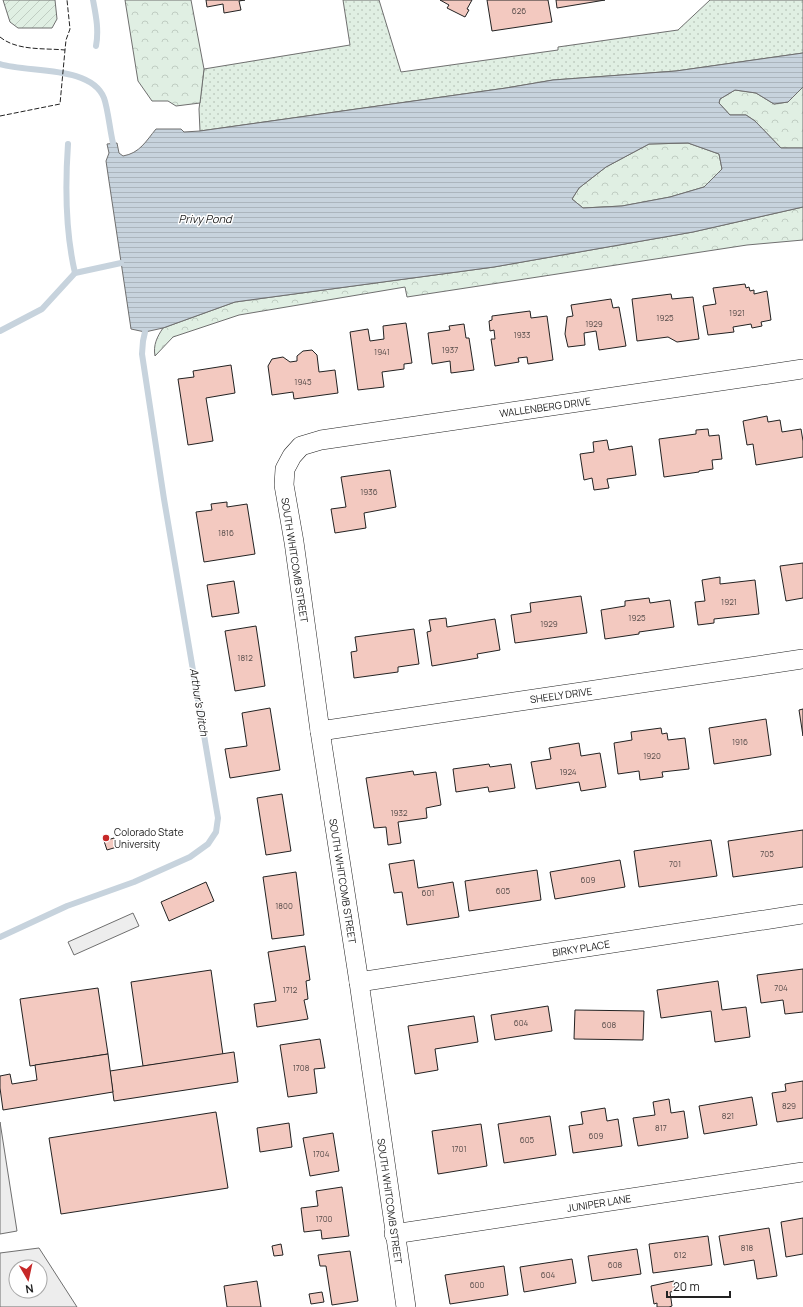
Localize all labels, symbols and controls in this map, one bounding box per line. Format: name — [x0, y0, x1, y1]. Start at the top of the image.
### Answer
house number: 626 — [512, 5, 526, 16]
water label: Privy Pond — [179, 211, 233, 226]
house number: 1921 — [729, 307, 745, 318]
house number: 1925 — [656, 312, 674, 323]
house number: 1929 — [585, 318, 603, 329]
house number: 1933 — [514, 329, 530, 340]
house number: 1937 — [442, 344, 458, 355]
house number: 1941 — [374, 346, 390, 357]
house number: 1945 — [294, 376, 312, 387]
street label: WALLENBERG DRIVE — [498, 394, 592, 420]
house number: 1936 — [360, 486, 378, 497]
street label: SOUTH WHITCOMB STREET — [278, 496, 312, 624]
house number: 1816 — [218, 527, 234, 538]
house number: 1921 — [721, 596, 737, 607]
house number: 1925 — [628, 612, 646, 623]
house number: 1929 — [540, 618, 558, 629]
house number: 1812 — [237, 652, 253, 663]
water label: Arthur's Ditch — [187, 667, 212, 737]
street label: SHEELY DRIVE — [529, 684, 593, 706]
house number: 1916 — [732, 736, 748, 747]
house number: 1920 — [643, 750, 661, 761]
house number: 1924 — [559, 766, 577, 777]
house number: 1932 — [390, 807, 408, 818]
street label: SOUTH WHITCOMB STREET — [326, 817, 360, 945]
place label: Colorado State University — [114, 825, 184, 851]
marker: Colorado State University — [101, 833, 111, 843]
house number: 705 — [760, 848, 774, 859]
house number: 701 — [669, 858, 681, 869]
house number: 609 — [581, 874, 595, 885]
house number: 605 — [496, 885, 511, 896]
house number: 601 — [422, 887, 434, 898]
house number: 1800 — [275, 900, 293, 911]
street label: BIRKY PLACE — [551, 937, 611, 959]
house number: 704 — [774, 982, 788, 993]
house number: 1712 — [283, 984, 298, 995]
house number: 604 — [514, 1017, 529, 1028]
house number: 608 — [602, 1019, 617, 1030]
house number: 1708 — [293, 1062, 310, 1073]
house number: 829 — [782, 1100, 796, 1111]
house number: 821 — [722, 1110, 734, 1121]
house number: 817 — [655, 1122, 667, 1133]
house number: 609 — [589, 1130, 603, 1141]
house number: 605 — [520, 1134, 535, 1145]
street label: SOUTH WHITCOMB STREET — [374, 1137, 406, 1265]
house number: 1701 — [451, 1143, 467, 1154]
house number: 1704 — [313, 1148, 330, 1159]
street label: JUNIPER LANE — [566, 1191, 632, 1215]
house number: 1700 — [316, 1213, 333, 1224]
house number: 818 — [741, 1242, 754, 1253]
house number: 612 — [674, 1249, 687, 1260]
north arrow — [8, 1259, 48, 1299]
house number: 608 — [608, 1259, 623, 1270]
house number: 604 — [541, 1269, 556, 1280]
scale bar — [667, 1273, 730, 1299]
text: 20 m — [673, 1278, 700, 1295]
house number: 600 — [470, 1279, 484, 1290]
text: N — [24, 1281, 35, 1297]

